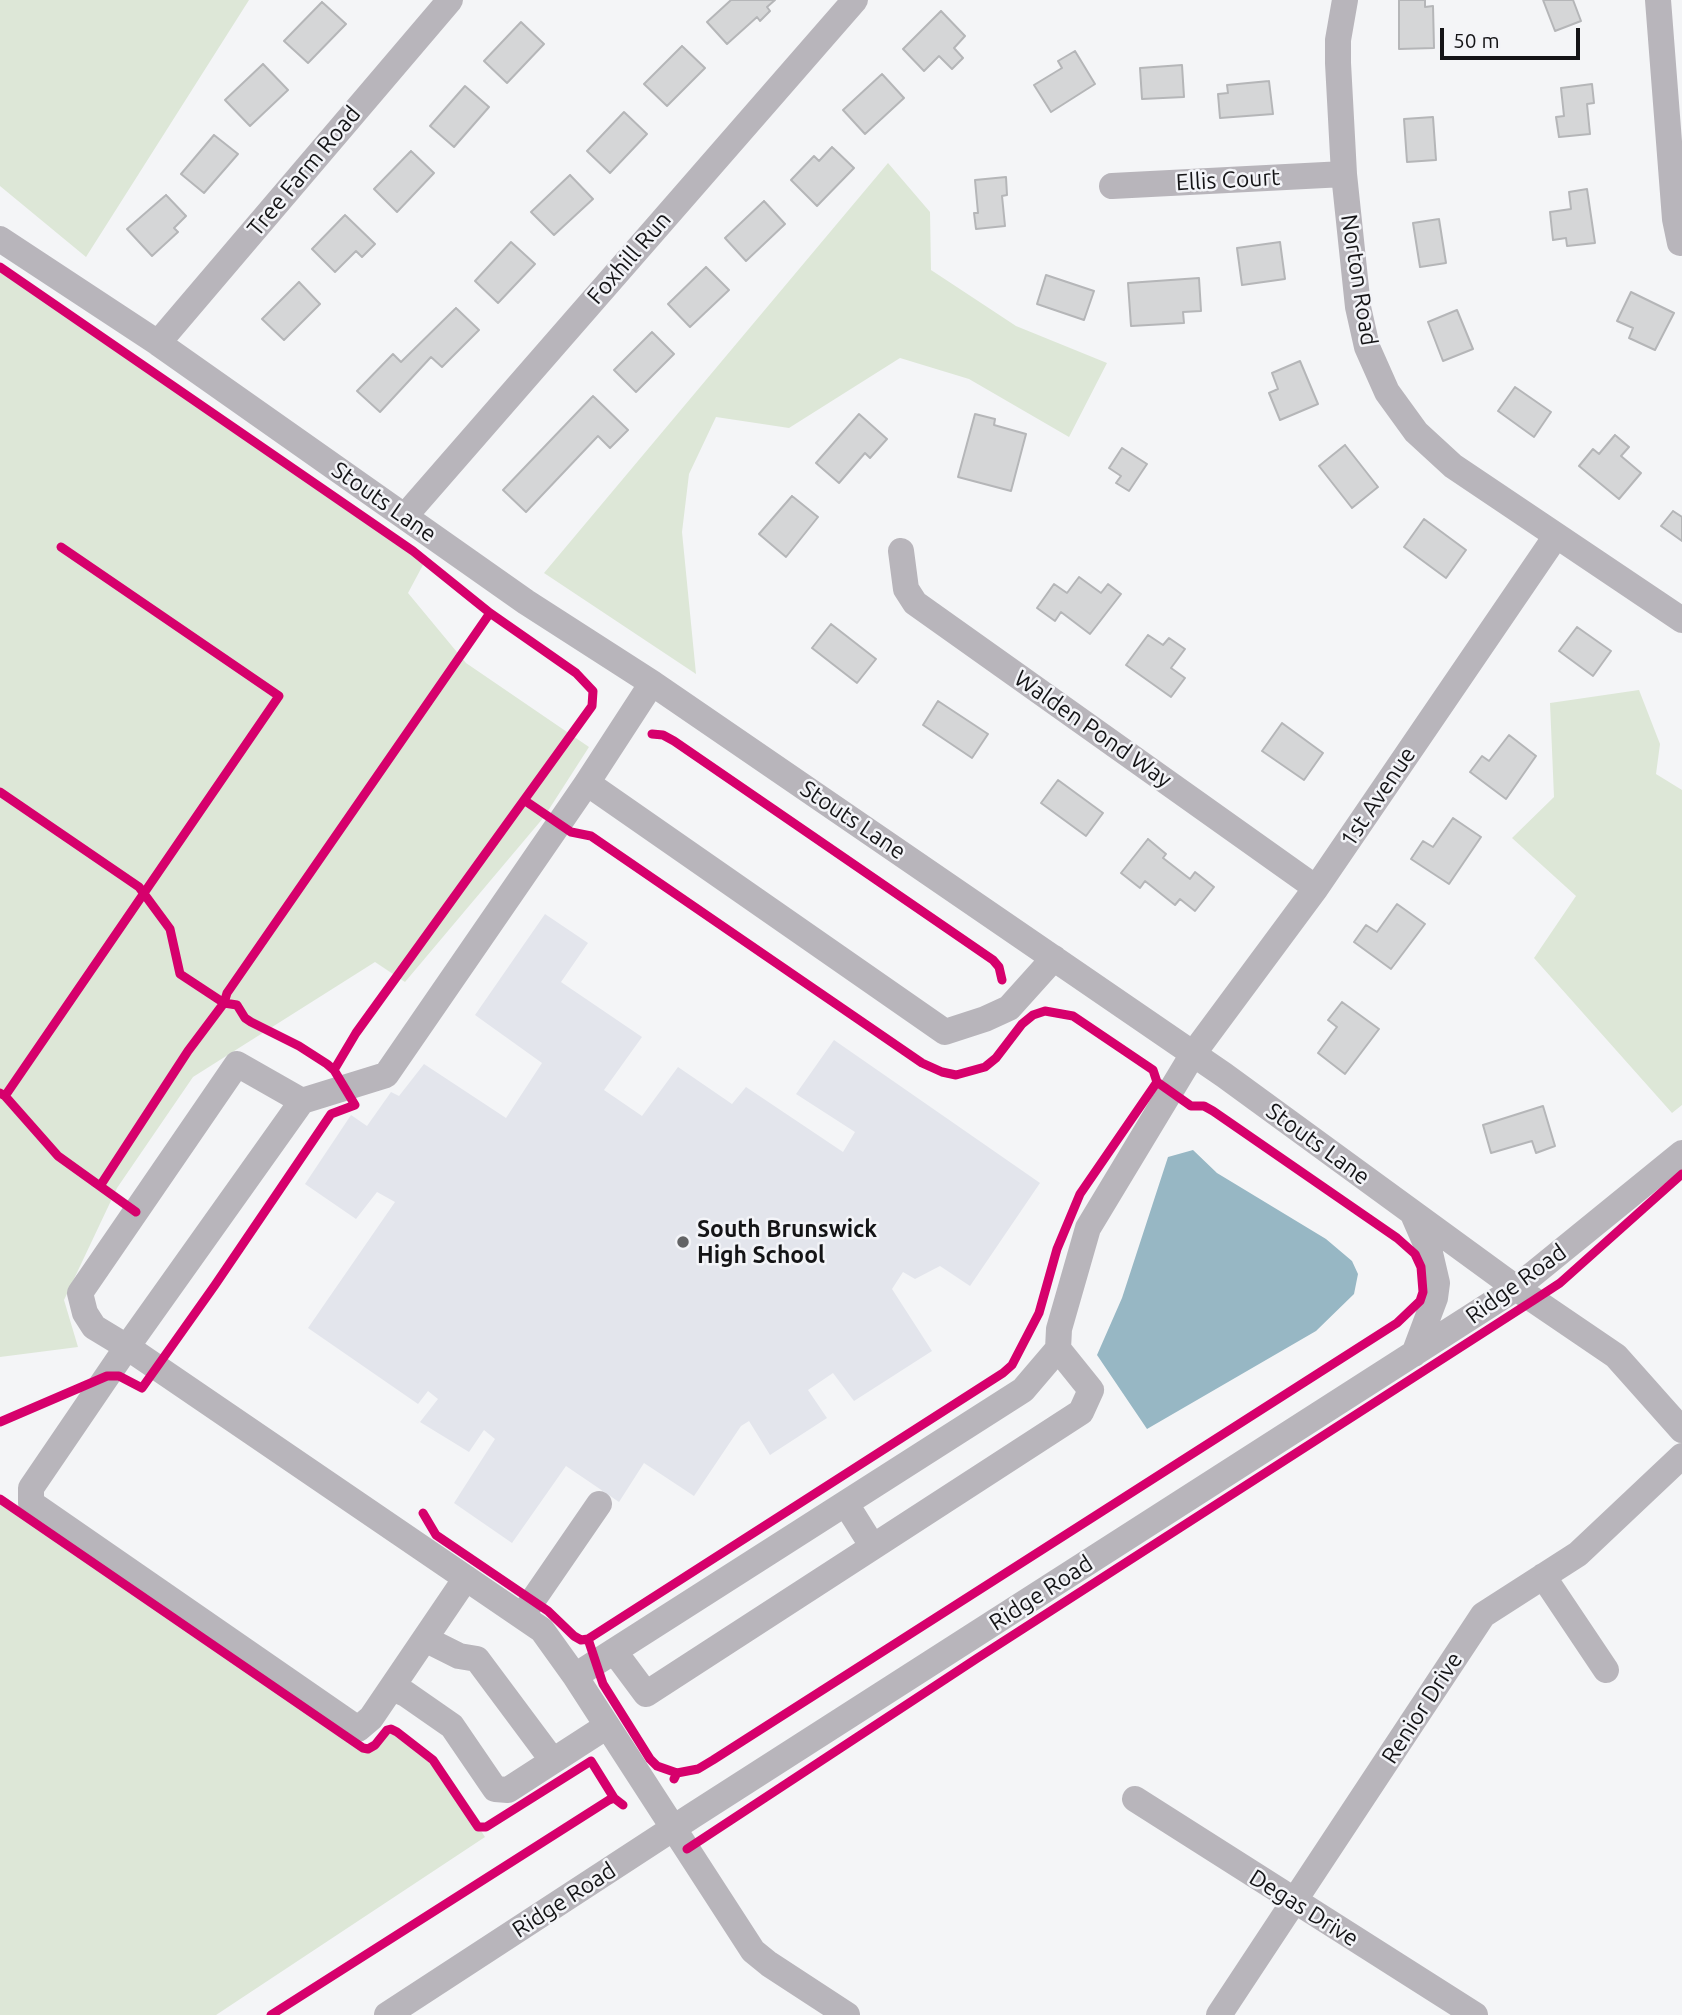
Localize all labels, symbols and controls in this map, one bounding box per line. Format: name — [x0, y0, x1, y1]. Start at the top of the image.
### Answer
scale bar — [1444, 14, 1584, 58]
text: 50 m — [1453, 28, 1500, 52]
street label: Tree Farm Road — [242, 100, 366, 242]
street label: Ellis Court — [1175, 163, 1281, 197]
street label: Foxhill Run — [581, 206, 677, 310]
street label: Norton Road — [1335, 212, 1383, 348]
street label: Stouts Lane — [326, 456, 442, 548]
street label: Walden Pond Way — [1009, 664, 1177, 794]
street label: 1st Avenue — [1334, 742, 1422, 852]
street label: Stouts Lane — [795, 775, 911, 865]
street label: Stouts Lane — [1261, 1097, 1375, 1191]
place label: South Brunswick High School — [697, 1215, 877, 1269]
marker: South Brunswick High School — [675, 1234, 691, 1250]
street label: Ridge Road — [1460, 1238, 1572, 1330]
street label: Ridge Road — [984, 1549, 1098, 1637]
street label: Renior Drive — [1376, 1647, 1468, 1769]
street label: Ridge Road — [507, 1856, 621, 1944]
street label: Degas Drive — [1244, 1864, 1364, 1952]

